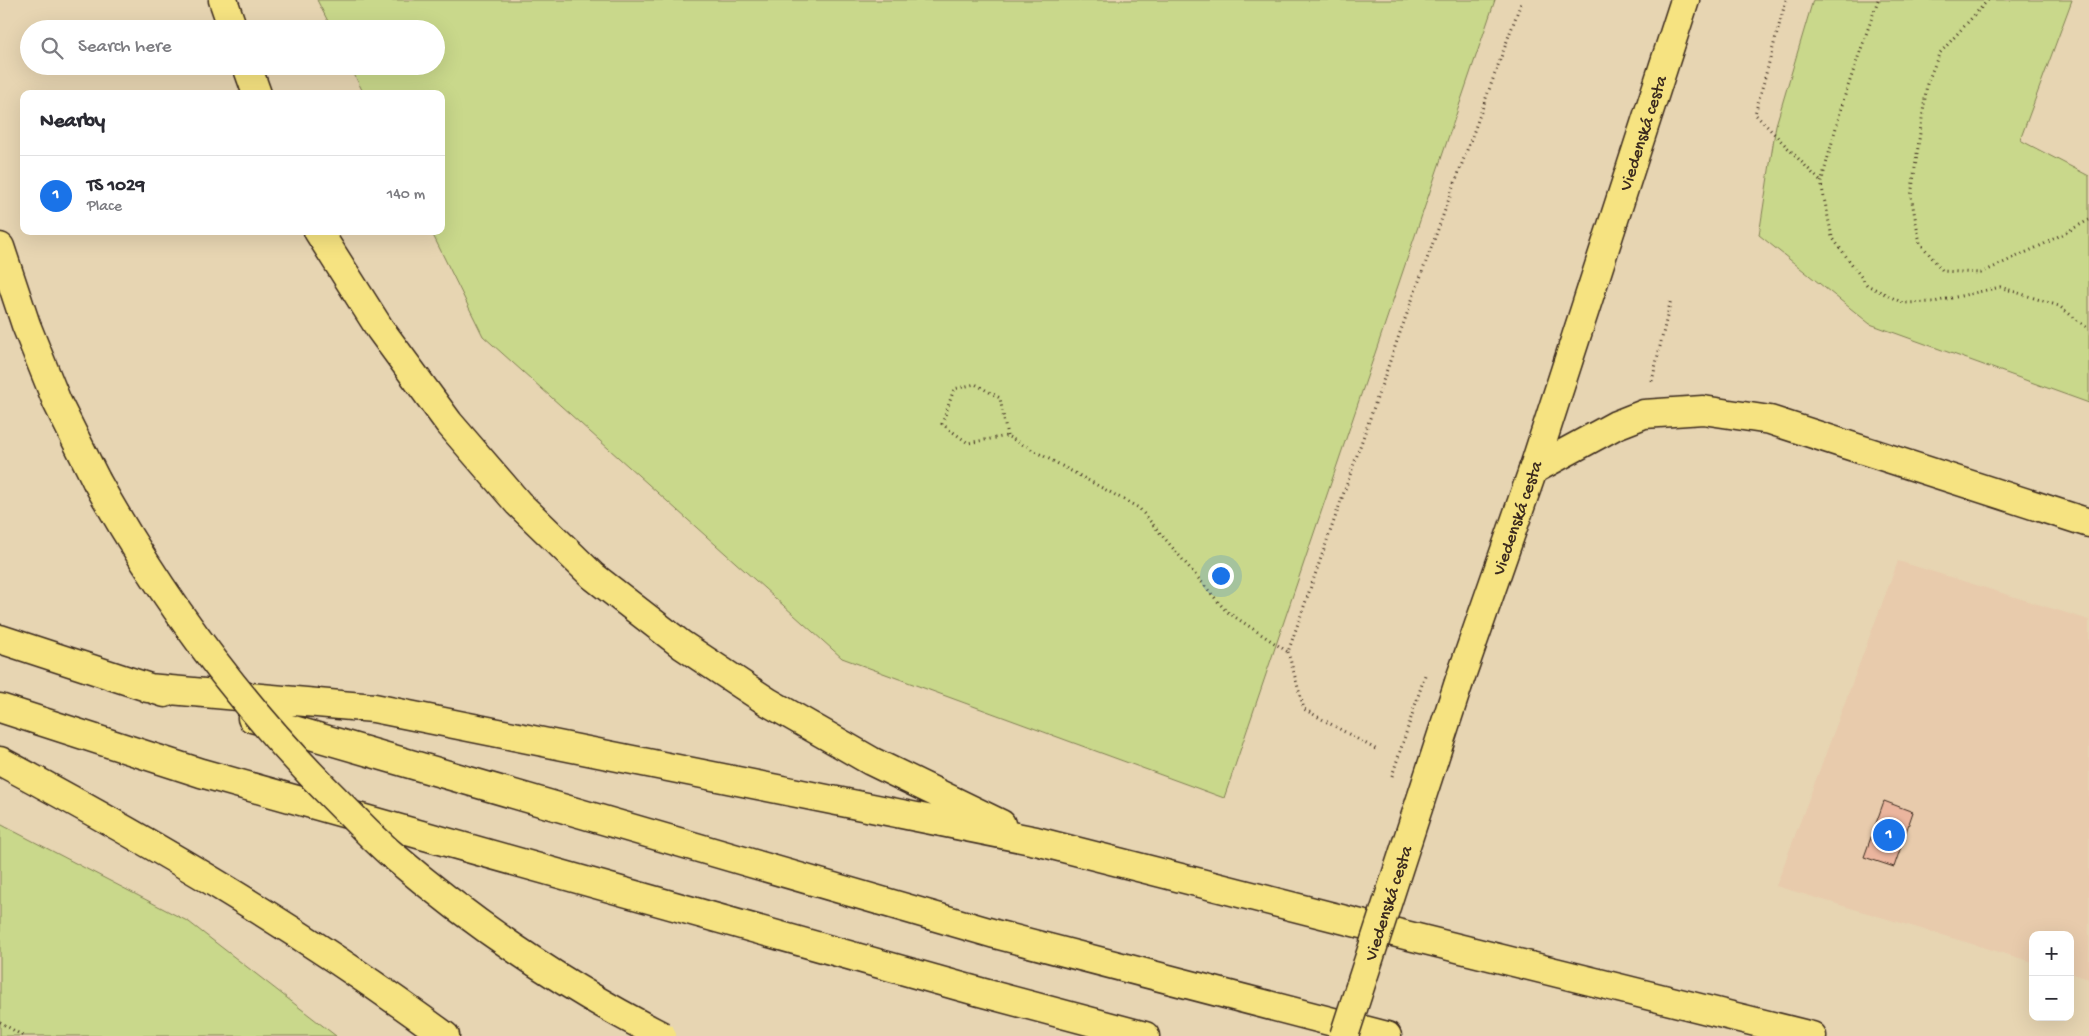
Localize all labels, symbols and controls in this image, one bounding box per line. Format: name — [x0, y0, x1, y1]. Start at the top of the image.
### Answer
search box — [20, 20, 445, 75]
icon: search — [38, 34, 66, 62]
text: Search here — [78, 36, 172, 59]
street label: Viedenská cesta — [1616, 72, 1673, 195]
text: Nearby — [40, 110, 105, 135]
text: TS 1029 — [87, 175, 145, 198]
text: 1 — [53, 186, 59, 205]
text: 140 m — [387, 186, 425, 205]
text: Place — [87, 198, 122, 217]
street label: Viedenská cesta — [1489, 458, 1549, 580]
your location — [1208, 563, 1234, 589]
pin: 1 — [1873, 816, 1905, 854]
street label: Viedenská cesta — [1361, 842, 1418, 965]
map controls — [2029, 931, 2074, 1021]
button: + — [2029, 931, 2074, 976]
button: − — [2029, 976, 2074, 1021]

